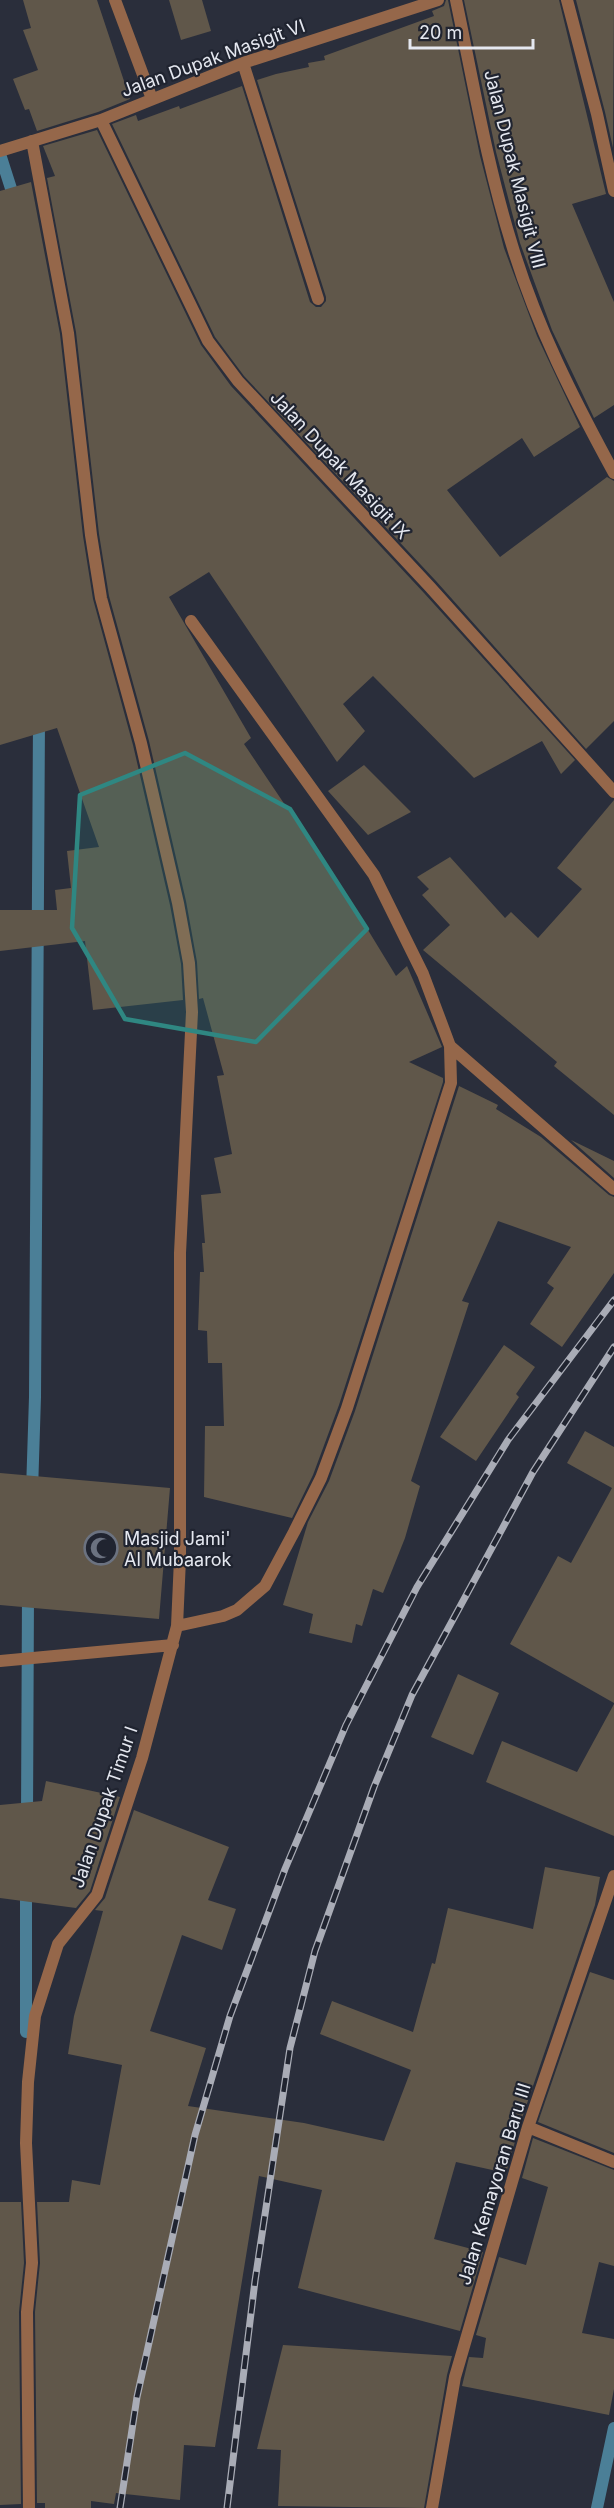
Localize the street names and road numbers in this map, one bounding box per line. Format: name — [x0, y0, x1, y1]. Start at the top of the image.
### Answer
street label: Jalan Dupak Masigit VI — [118, 15, 308, 101]
street label: Jalan Dupak Masigit VIII — [480, 68, 550, 270]
street label: Jalan Dupak Masigit IX — [266, 387, 414, 543]
street label: Jalan Dupak Timur I — [66, 1723, 142, 1891]
street label: Jalan Kemayoran Baru III — [453, 2080, 535, 2288]

